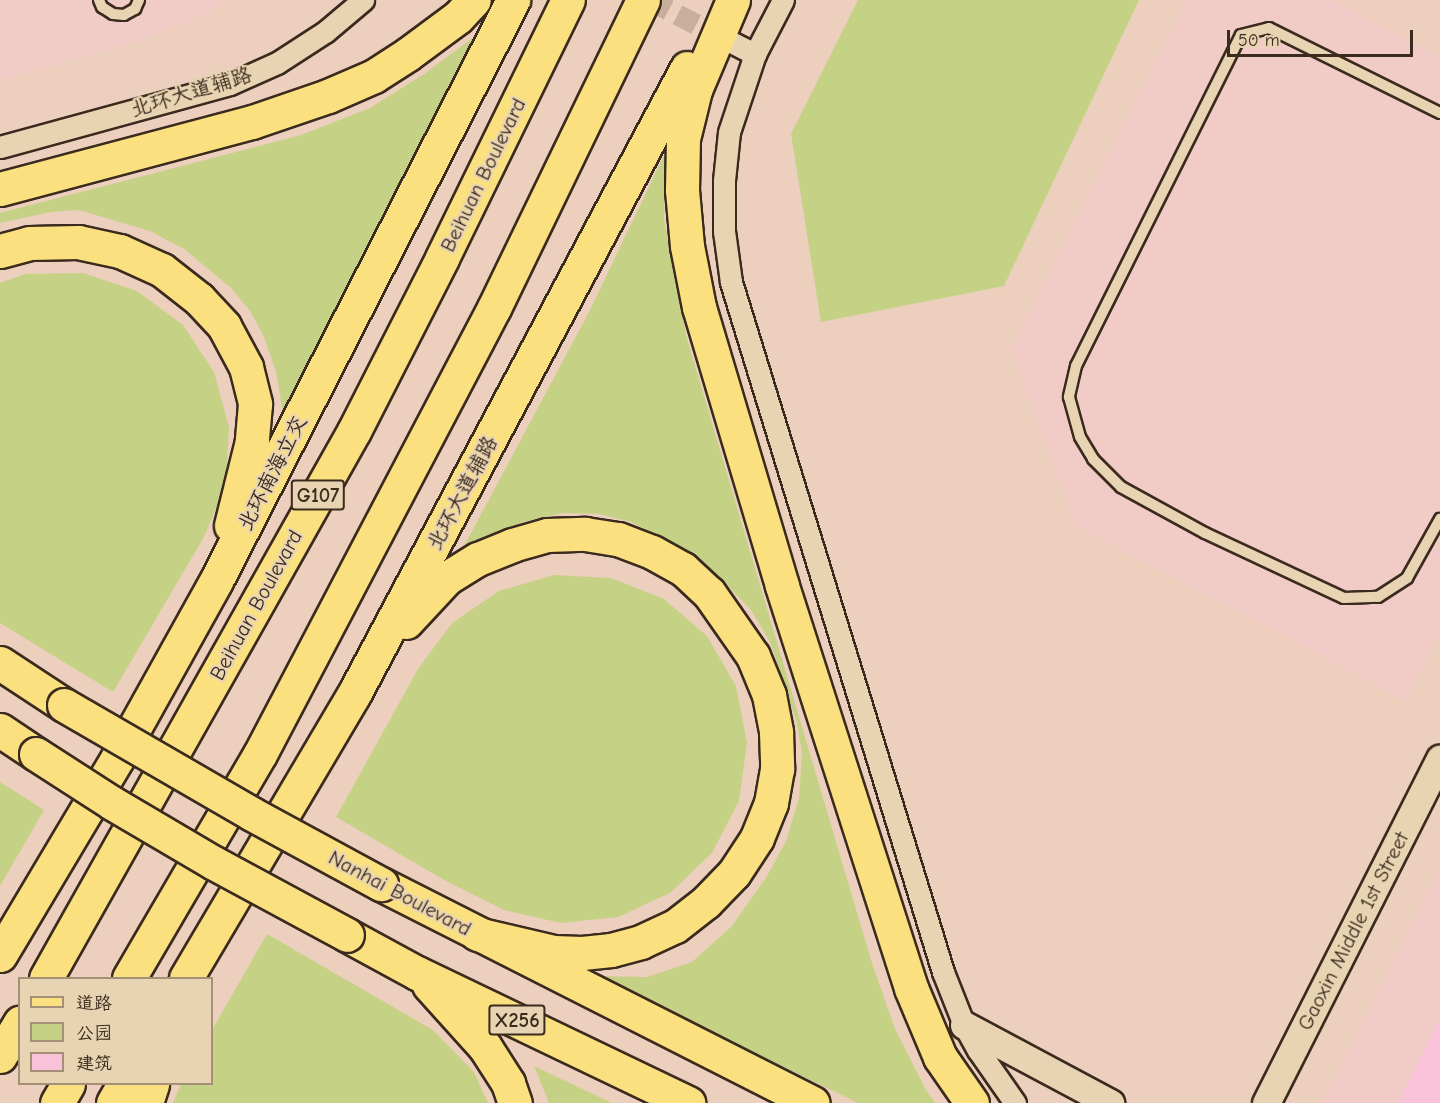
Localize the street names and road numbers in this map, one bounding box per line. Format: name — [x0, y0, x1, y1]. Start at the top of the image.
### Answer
street label: 北环大道辅路 — [127, 62, 255, 122]
street label: Beihuan Boulevard — [435, 94, 531, 256]
street label: 北环南海立交 — [232, 411, 312, 535]
street label: 北环大道辅路 — [421, 431, 503, 555]
road number: G107 — [290, 478, 346, 512]
street label: Beihuan Boulevard — [204, 526, 308, 684]
street label: Gaoxin Middle 1st Street — [1292, 828, 1414, 1034]
street label: Nanhai Boulevard — [324, 845, 476, 941]
road number: X256 — [487, 1003, 547, 1037]

